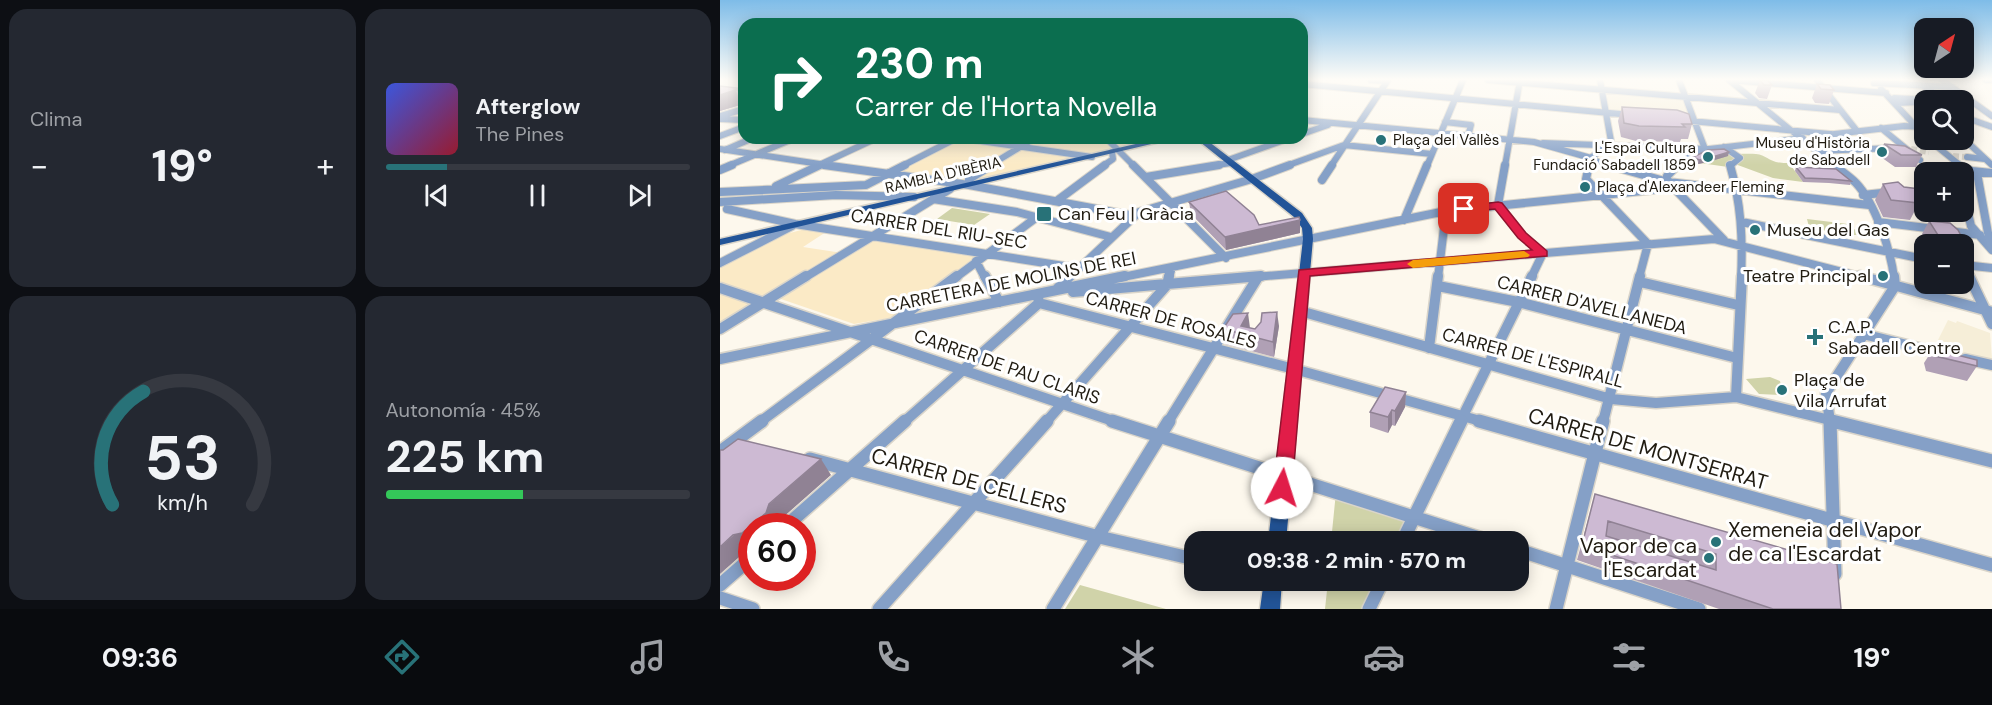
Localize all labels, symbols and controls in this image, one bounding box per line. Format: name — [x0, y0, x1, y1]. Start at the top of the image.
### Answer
north arrow — [1914, 18, 1974, 78]
map controls — [1914, 18, 1974, 294]
text: 230 m — [855, 36, 984, 91]
icon: right — [756, 42, 834, 120]
text: Carrer de l'Horta Novella — [855, 89, 1157, 124]
button: search — [1914, 90, 1974, 150]
text: Afterglow — [476, 92, 580, 121]
text: Clima — [30, 106, 82, 132]
text: The Pines — [476, 121, 564, 147]
place label: Plaça del Vallès — [1393, 130, 1499, 150]
marker: Plaça del Vallès — [1374, 133, 1388, 147]
place label: Museu d'Història de Sabadell — [1755, 133, 1870, 170]
text: 19° — [152, 136, 213, 195]
place label: L'Espai Cultura Fundació Sabadell 1859 — [1533, 138, 1696, 175]
text: − — [30, 144, 48, 187]
text: + — [316, 144, 334, 187]
marker: Museu d'Història de Sabadell — [1875, 145, 1889, 159]
marker: L'Espai Cultura Fundació Sabadell 1859 — [1701, 150, 1715, 164]
street label: RAMBLA D'IBÈRIA — [883, 152, 1003, 198]
button: + — [1914, 162, 1974, 222]
place label: Plaça d'Alexandeer Fleming — [1597, 177, 1784, 197]
icon: previous — [420, 179, 453, 212]
icon: pause — [521, 179, 554, 212]
icon: next — [623, 179, 656, 212]
marker: Plaça d'Alexandeer Fleming — [1578, 180, 1592, 194]
pin — [1438, 183, 1489, 234]
icon: arrive — [1447, 192, 1480, 225]
place label: Can Feu | Gràcia — [1058, 202, 1194, 226]
street label: CARRER DEL RIU-SEC — [849, 203, 1029, 255]
marker: Can Feu | Gràcia — [1035, 205, 1053, 223]
place label: Museu del Gas — [1767, 218, 1890, 242]
marker: Museu del Gas — [1748, 223, 1762, 237]
button: − — [1914, 234, 1974, 294]
street label: CARRETERA DE MOLINS DE REI — [884, 246, 1138, 318]
place label: Teatre Principal — [1743, 264, 1871, 288]
marker: Teatre Principal — [1876, 269, 1890, 283]
street label: CARRER D'AVELLANEDA — [1494, 270, 1690, 340]
street label: CARRER DE ROSALES — [1083, 286, 1259, 354]
place label: C.A.P. Sabadell Centre — [1828, 315, 1961, 360]
street label: CARRER DE L'ESPIRALL — [1440, 322, 1626, 394]
street label: CARRER DE PAU CLARIS — [911, 324, 1103, 410]
marker: C.A.P. Sabadell Centre — [1806, 328, 1824, 346]
place label: Plaça de Vila Arrufat — [1794, 368, 1887, 413]
marker: Plaça de Vila Arrufat — [1775, 383, 1789, 397]
text: Autonomía · 45% — [386, 397, 541, 423]
street label: CARRER DE MONTSERRAT — [1525, 401, 1771, 497]
text: 53 — [144, 417, 220, 498]
text: 225 km — [386, 427, 544, 486]
street label: CARRER DE CELLERS — [868, 441, 1070, 521]
position arrow — [1250, 456, 1314, 520]
text: km/h — [157, 489, 208, 517]
speed limit sign: 60 — [738, 513, 816, 591]
place label: Xemeneia del Vapor de ca l'Escardat — [1728, 516, 1922, 568]
place label: Vapor de ca l'Escardat — [1580, 532, 1697, 584]
marker: Xemeneia del Vapor de ca l'Escardat — [1709, 535, 1723, 549]
text: 09:38 · 2 min · 570 m — [1247, 546, 1466, 575]
marker: Vapor de ca l'Escardat — [1702, 551, 1716, 565]
icon: directions — [381, 636, 423, 678]
icon: music — [627, 636, 669, 678]
icon: phone — [872, 636, 914, 678]
icon: climate — [1117, 636, 1159, 678]
icon: car — [1363, 636, 1405, 678]
icon: filters — [1608, 636, 1650, 678]
text: 09:36 — [102, 640, 178, 675]
text: 19° — [1854, 640, 1890, 675]

